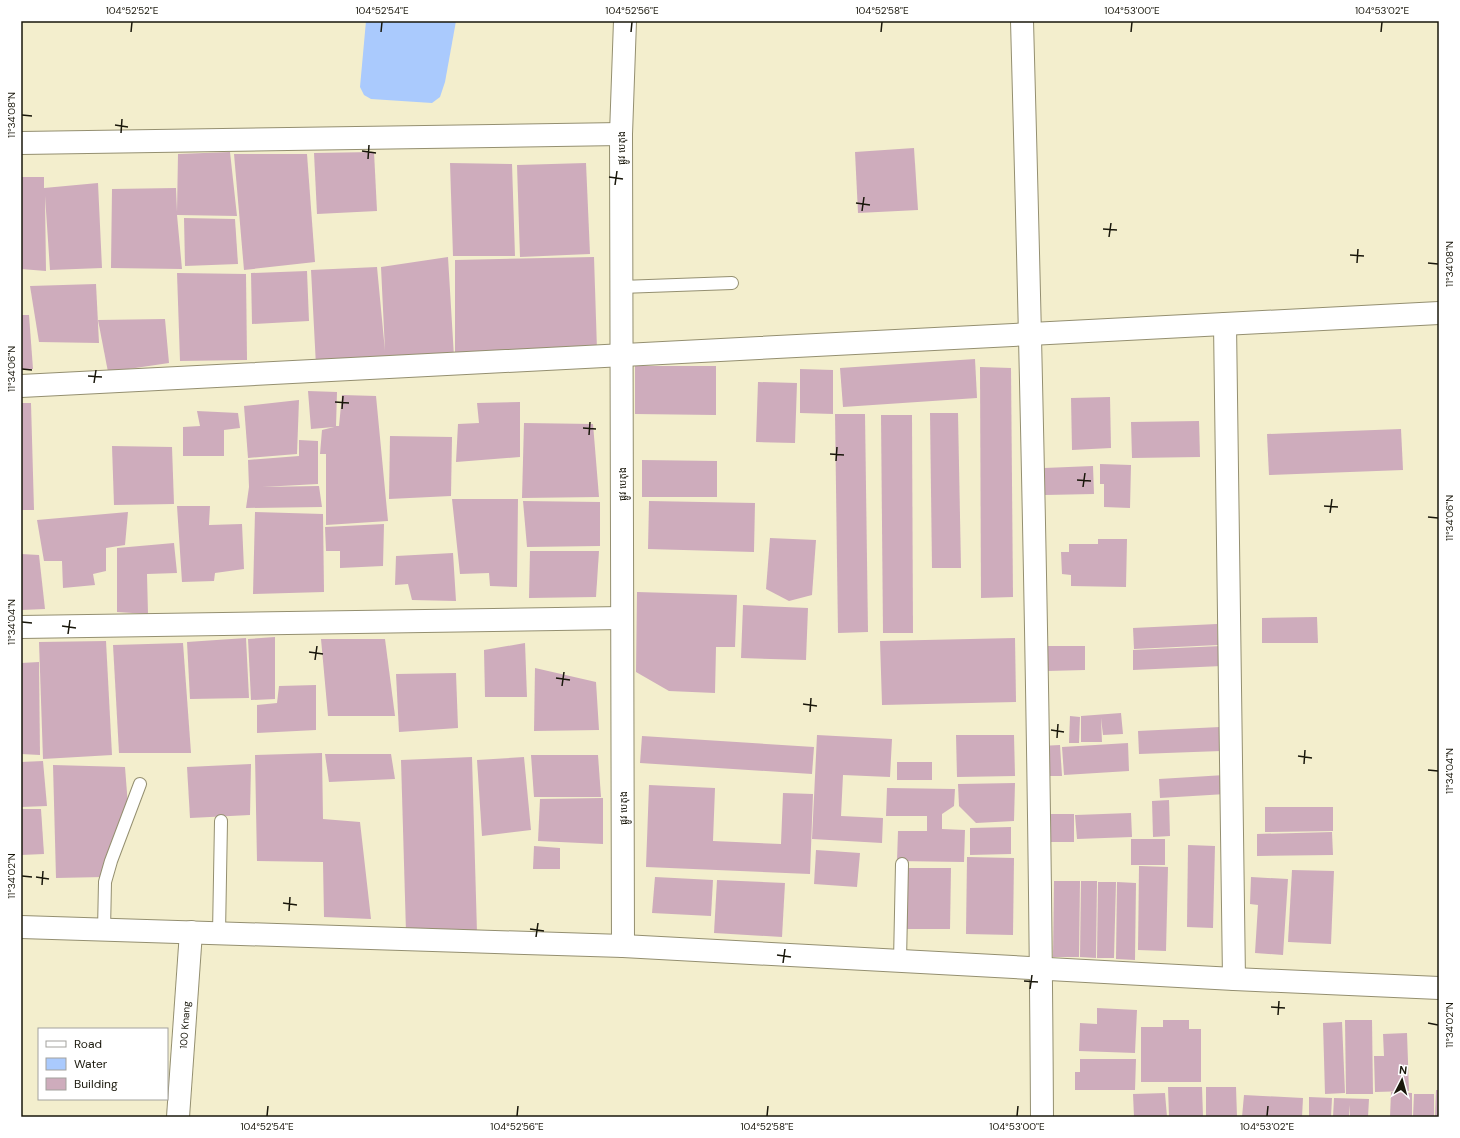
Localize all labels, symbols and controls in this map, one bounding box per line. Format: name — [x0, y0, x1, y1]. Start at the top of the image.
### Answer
text: 104°52'52"E — [106, 4, 159, 17]
text: 104°52'54"E — [355, 4, 409, 17]
text: 104°52'56"E — [605, 4, 659, 17]
text: 104°52'58"E — [855, 4, 909, 17]
text: 104°53'00"E — [1104, 4, 1160, 17]
text: 104°53'02"E — [1355, 4, 1409, 17]
text: 11°34'08"N — [5, 92, 18, 138]
street label: ផ្លូវ បេតុង — [615, 131, 630, 165]
text: 11°34'08"N — [1443, 241, 1456, 287]
text: 11°34'06"N — [5, 346, 18, 392]
street label: ផ្លូវ បេតុង — [616, 467, 631, 501]
text: 11°34'06"N — [1443, 495, 1456, 541]
text: 11°34'04"N — [5, 599, 18, 645]
text: 11°34'04"N — [1443, 748, 1456, 794]
street label: ផ្លូវ បេតុង — [617, 791, 632, 825]
text: 11°34'02"N — [5, 853, 18, 899]
street label: 100 Knang — [177, 1000, 193, 1049]
text: 11°34'02"N — [1443, 1002, 1456, 1048]
legend — [38, 1028, 168, 1100]
text: Road — [74, 1036, 102, 1052]
text: Water — [74, 1056, 108, 1072]
north arrow — [1382, 1060, 1422, 1100]
text: N — [1398, 1063, 1408, 1077]
text: Building — [74, 1076, 118, 1092]
text: 104°52'54"E — [240, 1120, 294, 1133]
text: 104°52'56"E — [490, 1120, 544, 1133]
text: 104°52'58"E — [740, 1120, 794, 1133]
text: 104°53'00"E — [989, 1120, 1045, 1133]
text: 104°53'02"E — [1240, 1120, 1294, 1133]

